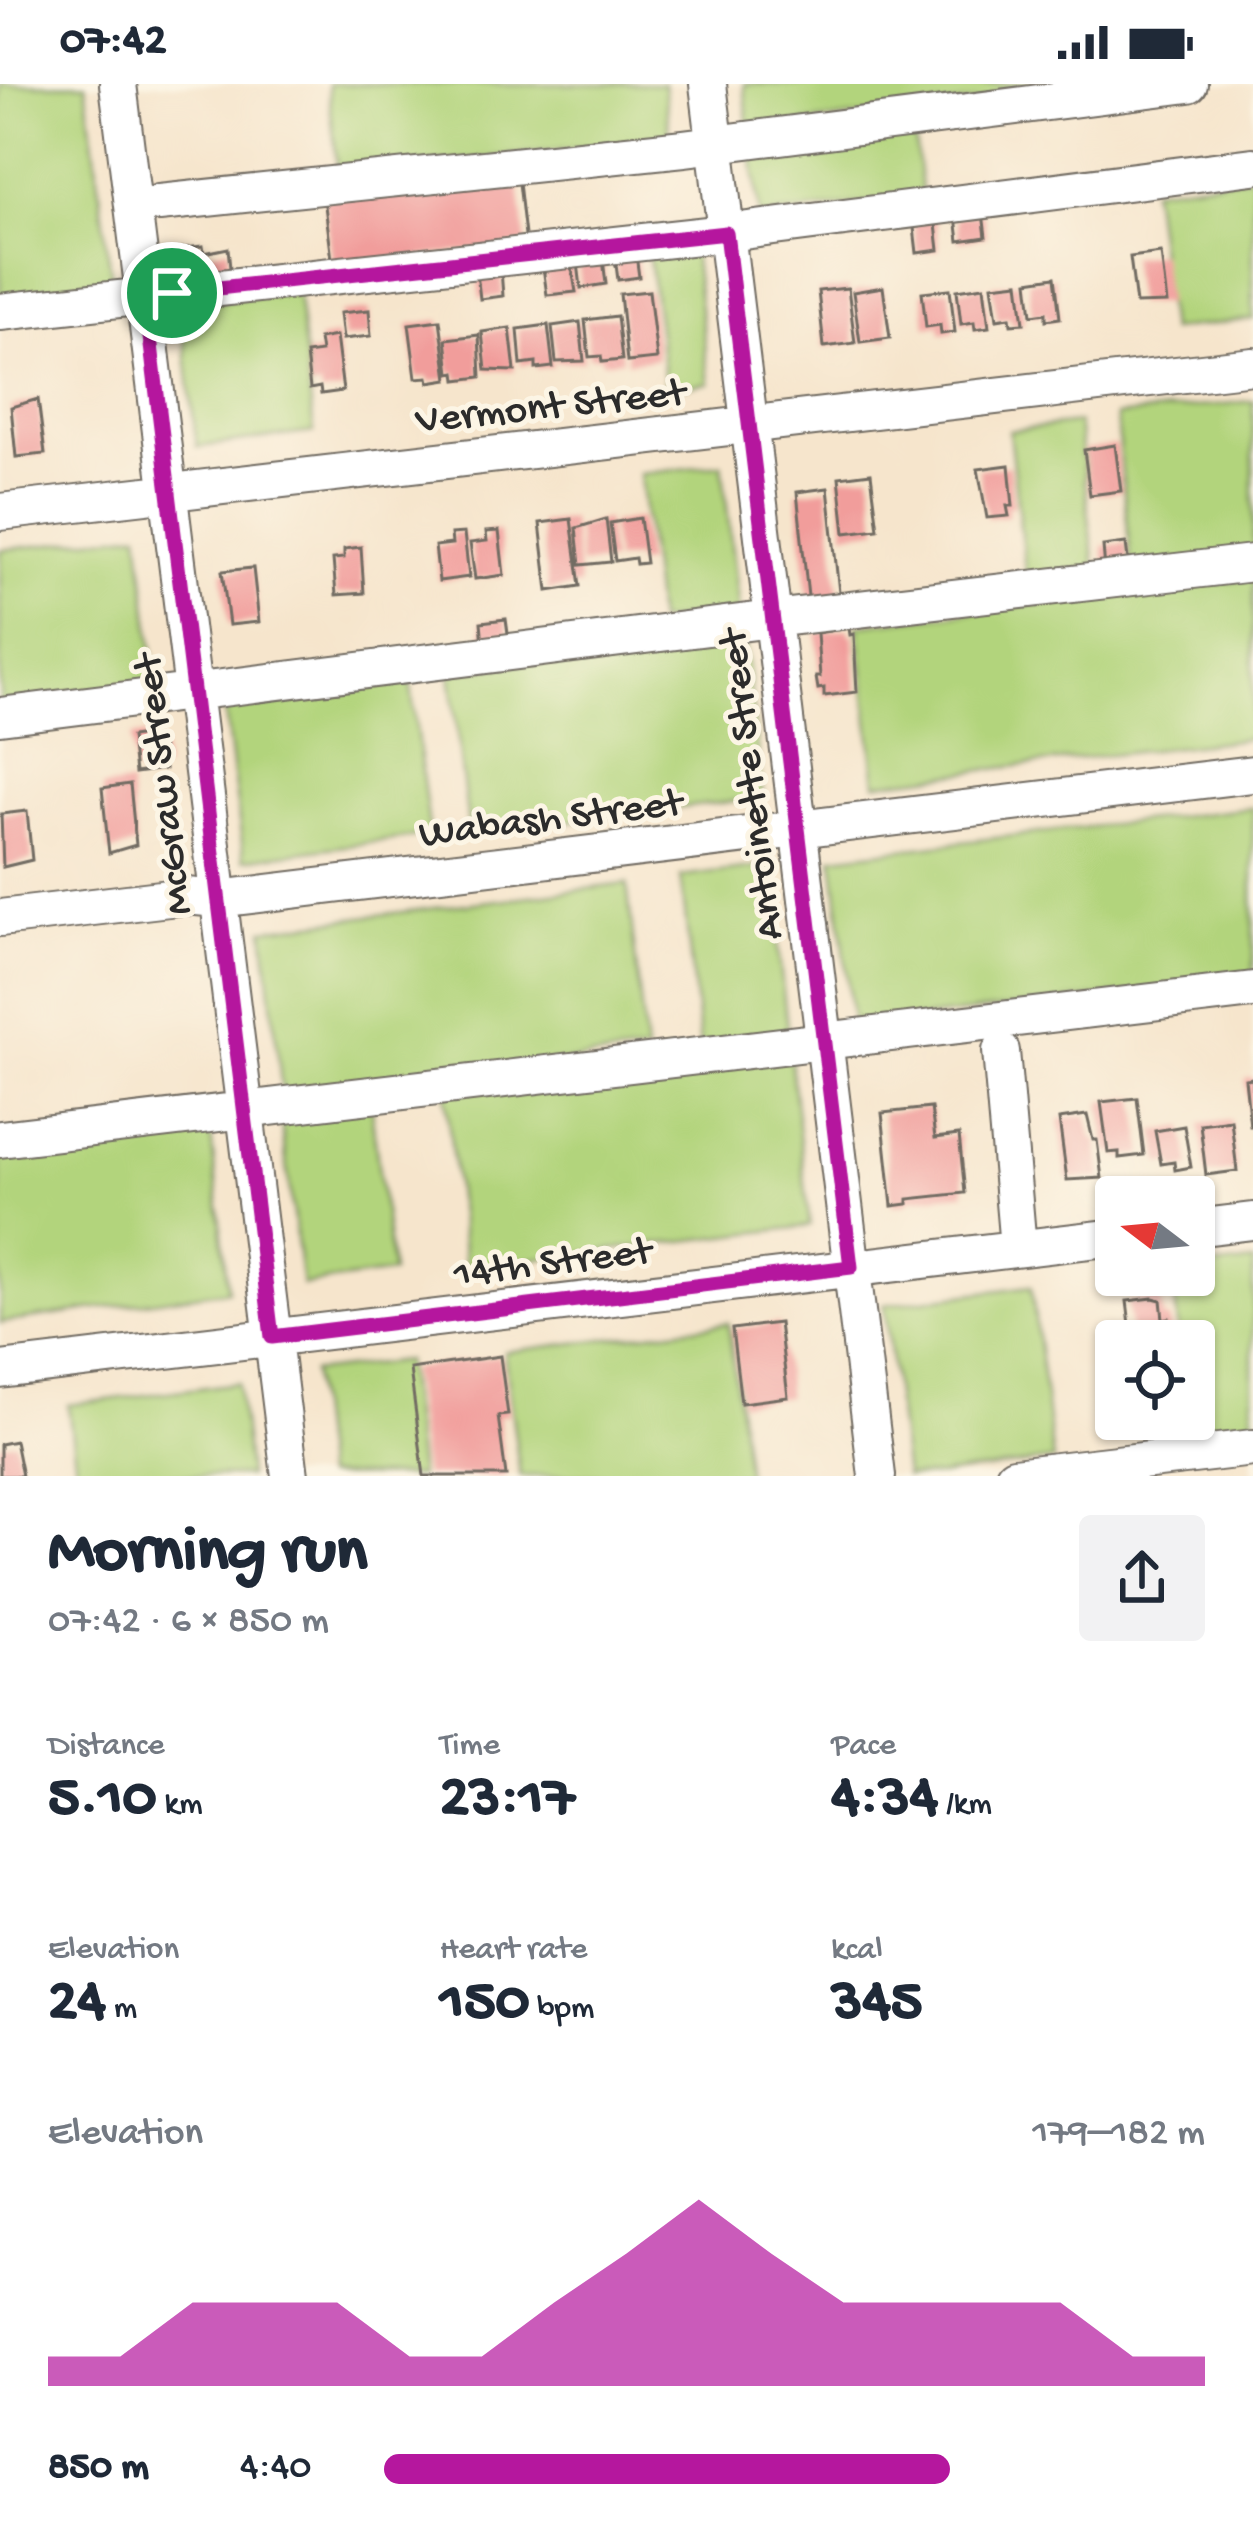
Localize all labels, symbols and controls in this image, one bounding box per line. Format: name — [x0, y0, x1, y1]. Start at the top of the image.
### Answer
text: 07:42 — [60, 16, 166, 69]
pin — [121, 242, 223, 344]
icon: arrive — [139, 260, 205, 326]
street label: Vermont Street — [413, 371, 692, 448]
street label: Antoinette Street — [711, 622, 798, 942]
street label: McGraw Street — [126, 647, 207, 917]
street label: Wabash Street — [417, 781, 689, 862]
north arrow — [1095, 1176, 1215, 1296]
map controls — [1095, 1176, 1215, 1440]
street label: 14th Street — [450, 1229, 658, 1302]
button: locate — [1095, 1320, 1215, 1440]
button: share — [1079, 1515, 1205, 1641]
text: Morning run — [48, 1516, 367, 1594]
text: 07:42 · 6 × 850 m — [48, 1600, 329, 1646]
text: Distance — [48, 1728, 165, 1766]
text: Time — [440, 1728, 500, 1766]
text: Pace — [831, 1728, 896, 1766]
text: 5.10 — [48, 1766, 157, 1836]
text: 23:17 — [440, 1766, 574, 1836]
text: 4:34 — [831, 1766, 938, 1836]
text: km — [157, 1787, 203, 1825]
text: /km — [938, 1787, 992, 1825]
text: Elevation — [48, 1932, 179, 1970]
text: Heart rate — [440, 1932, 587, 1970]
text: kcal — [831, 1932, 883, 1970]
text: 24 — [48, 1970, 106, 2040]
text: 150 — [440, 1970, 530, 2040]
text: 345 — [831, 1970, 922, 2040]
text: m — [106, 1991, 137, 2029]
text: bpm — [530, 1991, 594, 2029]
text: Elevation — [48, 2112, 203, 2158]
text: 179–182 m — [1032, 2112, 1205, 2158]
text: 850 m — [48, 2446, 149, 2492]
text: 4:40 — [240, 2446, 311, 2492]

